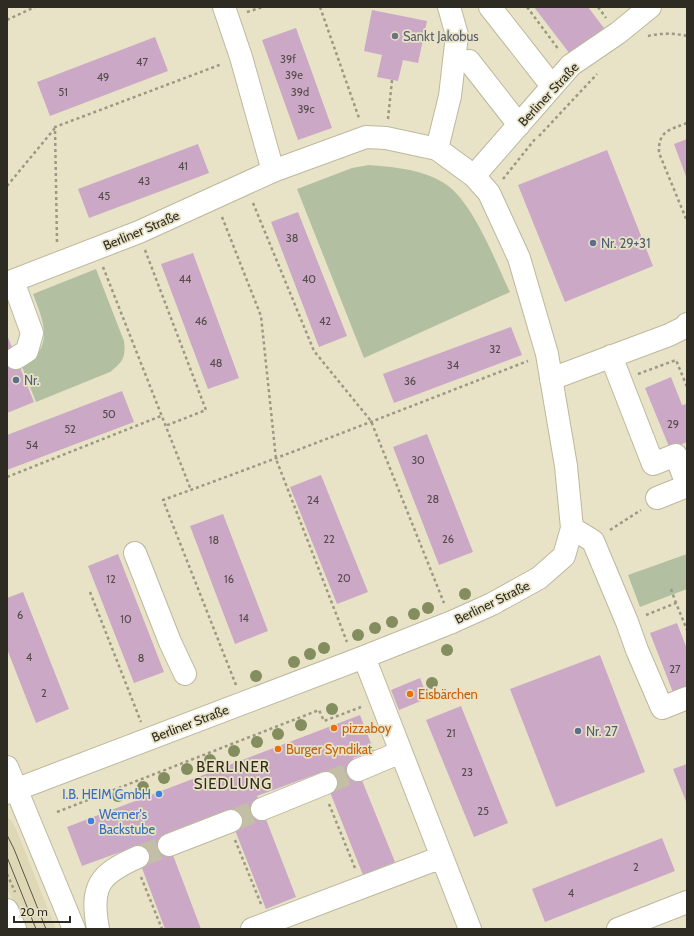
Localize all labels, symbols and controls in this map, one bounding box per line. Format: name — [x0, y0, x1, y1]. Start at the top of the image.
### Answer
place label: Sankt Jakobus — [403, 28, 479, 44]
marker: Sankt Jakobus — [390, 31, 400, 41]
house number: 39f — [280, 52, 296, 66]
house number: 47 — [136, 55, 148, 69]
street label: Berliner Straße — [514, 59, 582, 129]
house number: 39e — [285, 68, 303, 82]
house number: 49 — [97, 70, 109, 84]
house number: 51 — [58, 85, 68, 99]
house number: 39d — [291, 85, 309, 99]
house number: 39c — [297, 102, 315, 116]
house number: 41 — [178, 159, 188, 173]
house number: 43 — [138, 174, 150, 188]
house number: 45 — [98, 189, 110, 203]
street label: Berliner Straße — [100, 207, 182, 253]
house number: 38 — [286, 231, 298, 245]
place label: Nr. 29+31 — [601, 235, 650, 251]
marker: Nr. 29+31 — [588, 238, 598, 248]
house number: 44 — [179, 272, 192, 286]
house number: 40 — [302, 272, 316, 286]
house number: 46 — [195, 314, 207, 328]
house number: 42 — [319, 314, 331, 328]
house number: 32 — [489, 342, 501, 356]
house number: 48 — [209, 356, 223, 370]
house number: 34 — [447, 358, 460, 372]
place label: Nr. — [24, 372, 40, 388]
house number: 36 — [404, 374, 416, 388]
marker: Nr. — [11, 375, 21, 385]
house number: 50 — [102, 407, 116, 421]
house number: 29 — [667, 417, 679, 431]
house number: 52 — [64, 422, 76, 436]
house number: 54 — [26, 438, 39, 452]
house number: 30 — [411, 453, 425, 467]
house number: 28 — [427, 492, 439, 506]
house number: 24 — [307, 493, 320, 507]
house number: 22 — [323, 532, 335, 546]
house number: 26 — [442, 532, 454, 546]
house number: 18 — [209, 533, 219, 547]
house number: 20 — [337, 571, 351, 585]
house number: 12 — [106, 572, 116, 586]
house number: 16 — [224, 572, 234, 586]
street label: Berliner Straße — [452, 577, 532, 627]
house number: 6 — [17, 608, 23, 622]
house number: 14 — [239, 611, 250, 625]
house number: 10 — [120, 612, 132, 626]
house number: 4 — [26, 650, 33, 664]
house number: 8 — [138, 651, 144, 665]
house number: 27 — [669, 662, 681, 676]
house number: 2 — [41, 686, 47, 700]
place label: Eisbärchen — [418, 686, 478, 702]
marker: Eisbärchen — [405, 689, 415, 699]
street label: Berliner Straße — [149, 701, 231, 745]
place label: pizzaboy — [342, 720, 392, 736]
marker: pizzaboy — [329, 723, 339, 733]
place label: Nr. 27 — [586, 723, 618, 739]
house number: 21 — [446, 726, 456, 740]
marker: Nr. 27 — [573, 726, 583, 736]
place label: Burger Syndikat — [286, 741, 373, 757]
marker: Burger Syndikat — [273, 744, 283, 754]
district label: BERLINER SIEDLUNG — [194, 758, 272, 793]
house number: 23 — [461, 765, 473, 779]
place label: I.B. HEIM GmbH — [62, 786, 151, 802]
marker: I.B. HEIM GmbH — [154, 789, 164, 799]
house number: 25 — [477, 804, 489, 818]
place label: Werner's Backstube — [99, 806, 156, 837]
marker: Werner's Backstube — [86, 816, 96, 826]
house number: 2 — [633, 860, 639, 874]
house number: 4 — [568, 886, 575, 900]
scale bar — [14, 898, 70, 924]
text: 20 m — [20, 904, 48, 919]

